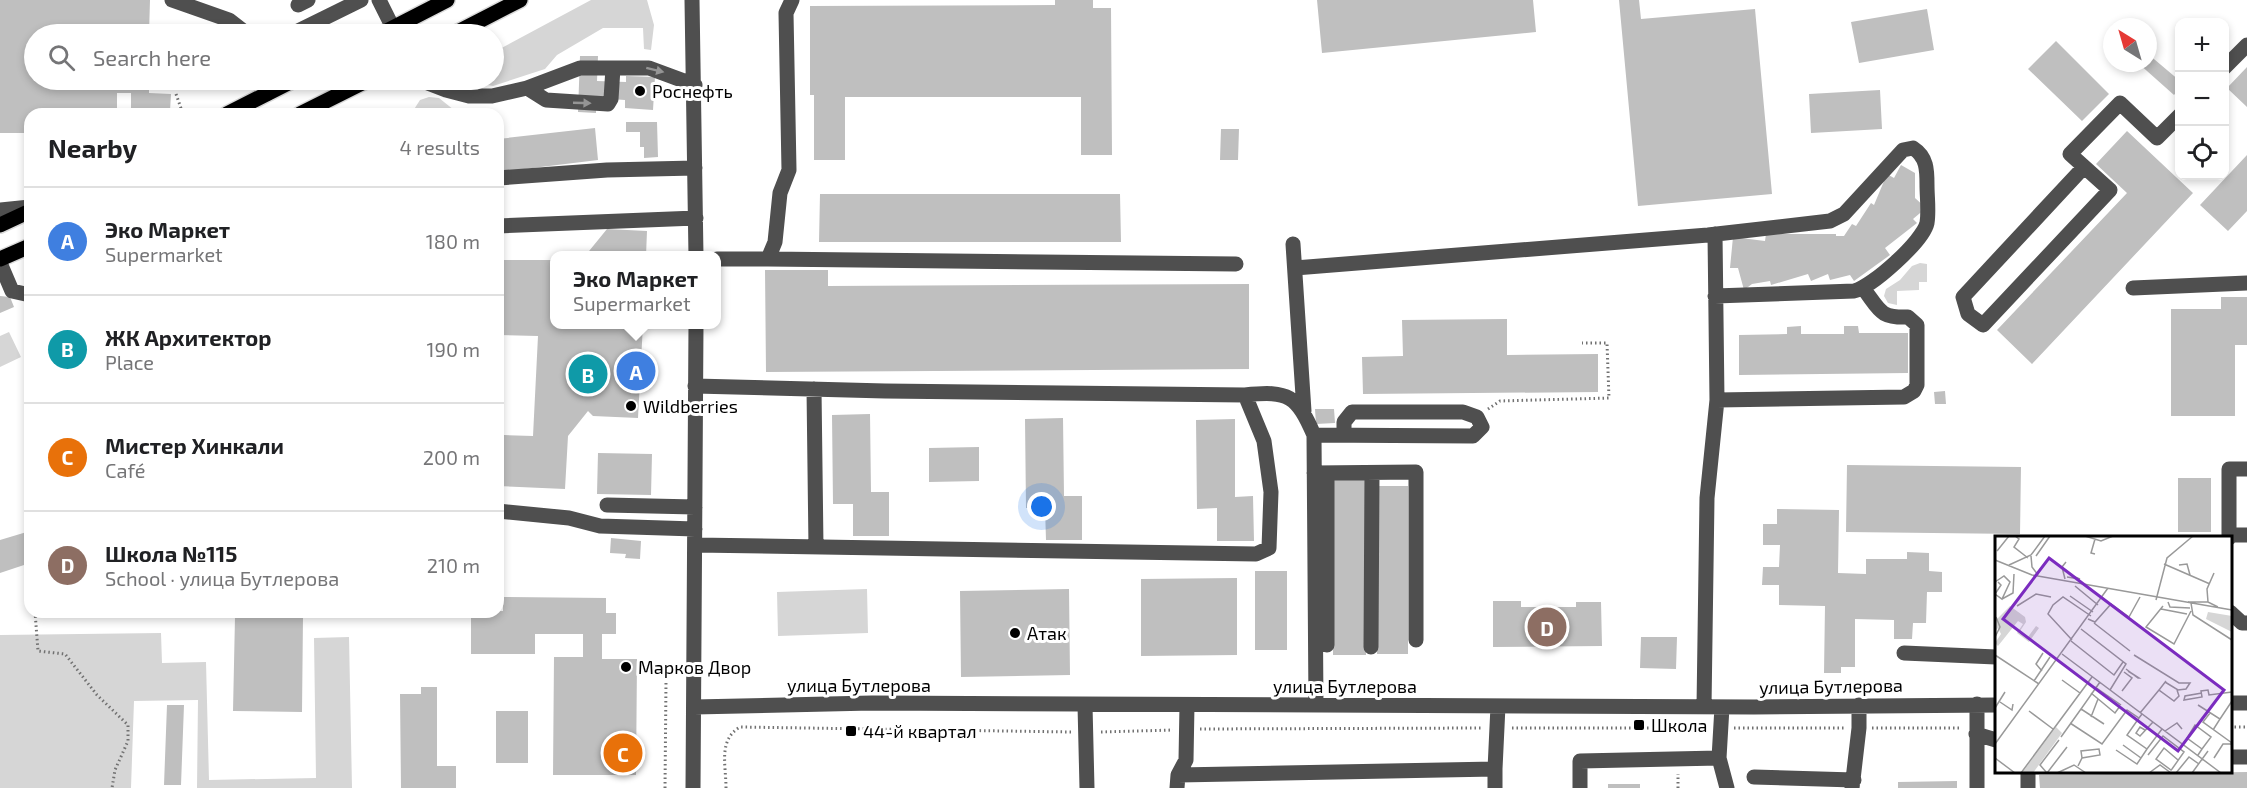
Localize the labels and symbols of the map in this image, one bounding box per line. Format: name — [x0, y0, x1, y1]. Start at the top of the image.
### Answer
north arrow — [2103, 18, 2157, 72]
one-way arrow — [646, 66, 664, 76]
place label: Роснефть — [652, 80, 733, 102]
marker: Роснефть — [633, 84, 647, 98]
one-way arrow — [572, 99, 591, 108]
pin: A — [616, 348, 656, 394]
pin: B — [568, 352, 608, 397]
place label: Wildberries — [643, 395, 738, 417]
marker: Wildberries — [624, 399, 638, 413]
your location — [1027, 492, 1056, 521]
inset map — [1995, 536, 2232, 773]
pin: D — [1528, 604, 1566, 650]
place label: Атак — [1027, 622, 1067, 644]
marker: Атак — [1008, 626, 1022, 640]
place label: Марков Двор — [638, 656, 751, 678]
marker: Марков Двор — [619, 660, 633, 674]
street label: улица Бутлерова — [787, 674, 931, 696]
street label: улица Бутлерова — [1759, 674, 1903, 698]
street label: улица Бутлерова — [1273, 675, 1417, 697]
place label: Школа — [1651, 714, 1707, 736]
marker: Школа — [1632, 718, 1646, 732]
place label: 44-й квартал — [863, 720, 977, 742]
marker: 44-й квартал — [844, 724, 858, 738]
pin: C — [604, 730, 642, 776]

